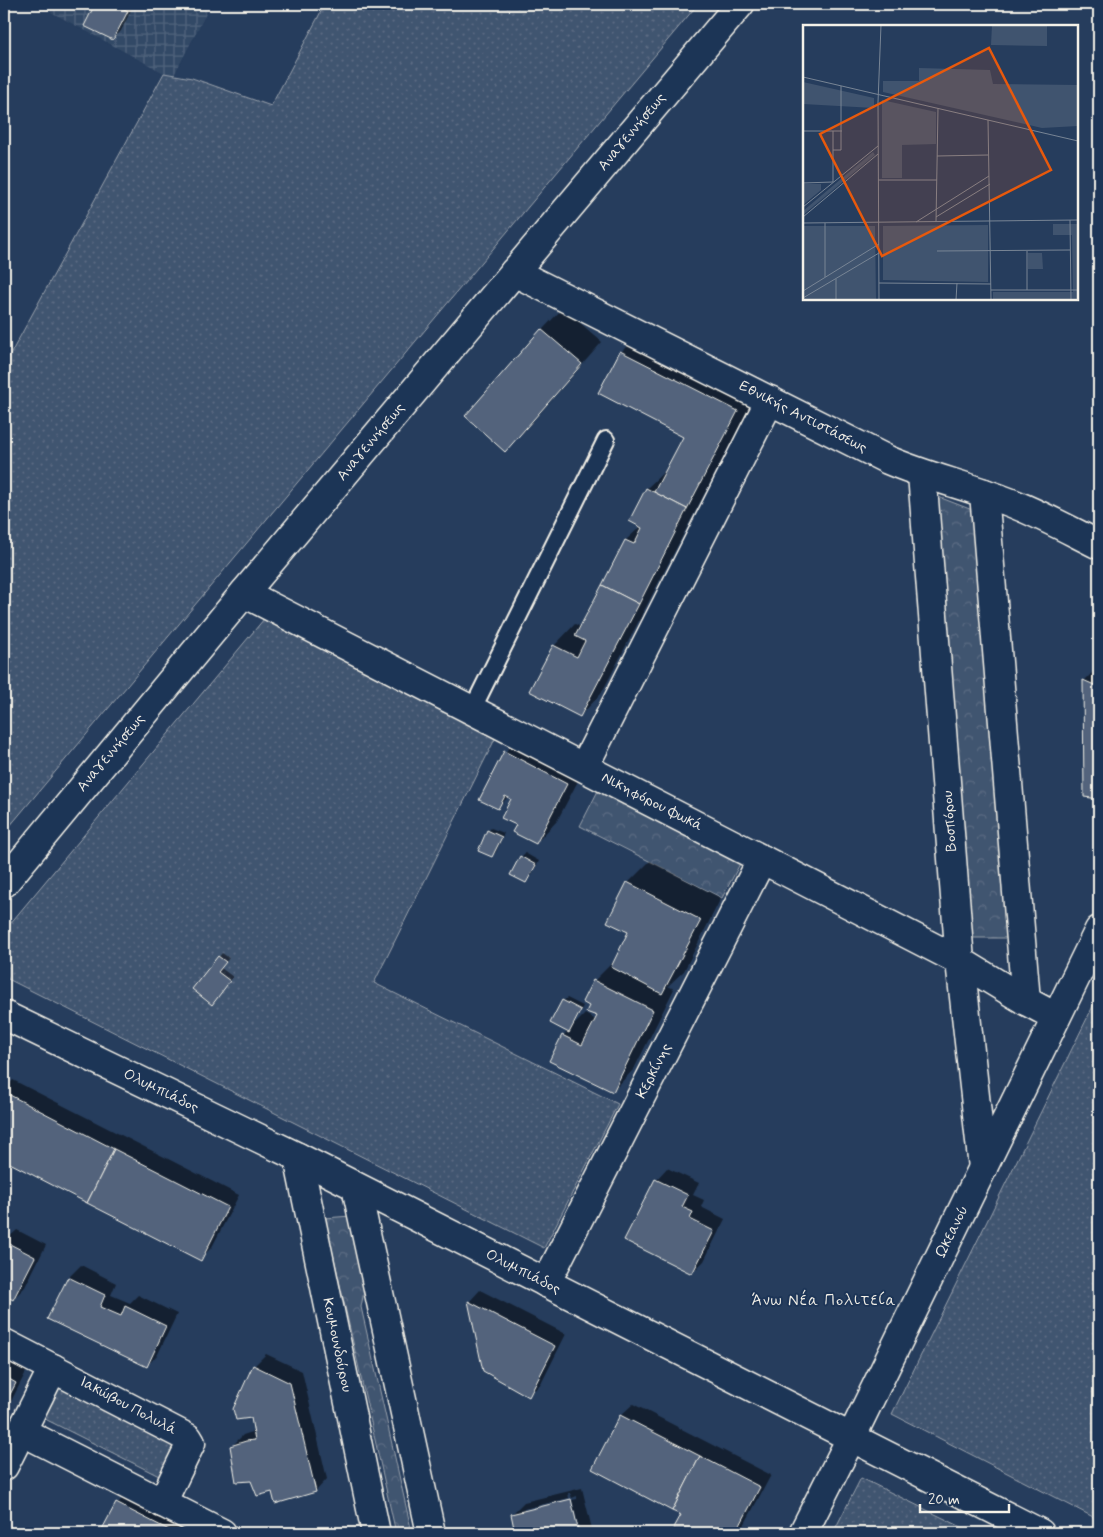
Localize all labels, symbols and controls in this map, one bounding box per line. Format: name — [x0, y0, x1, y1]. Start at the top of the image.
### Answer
inset map — [803, 25, 1078, 300]
street label: Αναγεννήσεως — [593, 88, 671, 175]
street label: Εθνικής Αντιστάσεως — [736, 376, 871, 458]
street label: Αναγεννήσεως — [332, 398, 410, 485]
street label: Αναγεννήσεως — [72, 709, 150, 796]
street label: Νικηφόρου Φωκά — [598, 768, 707, 836]
street label: Βοσπόρου — [938, 790, 962, 852]
street label: Κερκίνης — [632, 1039, 677, 1102]
street label: Ολυμπιάδος — [120, 1064, 202, 1118]
street label: Ωκεανού — [931, 1202, 973, 1262]
street label: Ολυμπιάδος — [482, 1245, 564, 1300]
district label: Άνω Νέα Πολιτεία — [751, 1289, 897, 1311]
street label: Κουμουνδούρου — [317, 1296, 357, 1394]
street label: Ιακώβου Πολυλά — [76, 1372, 181, 1440]
scale bar — [920, 1482, 1009, 1514]
text: 20 m — [928, 1490, 960, 1510]

